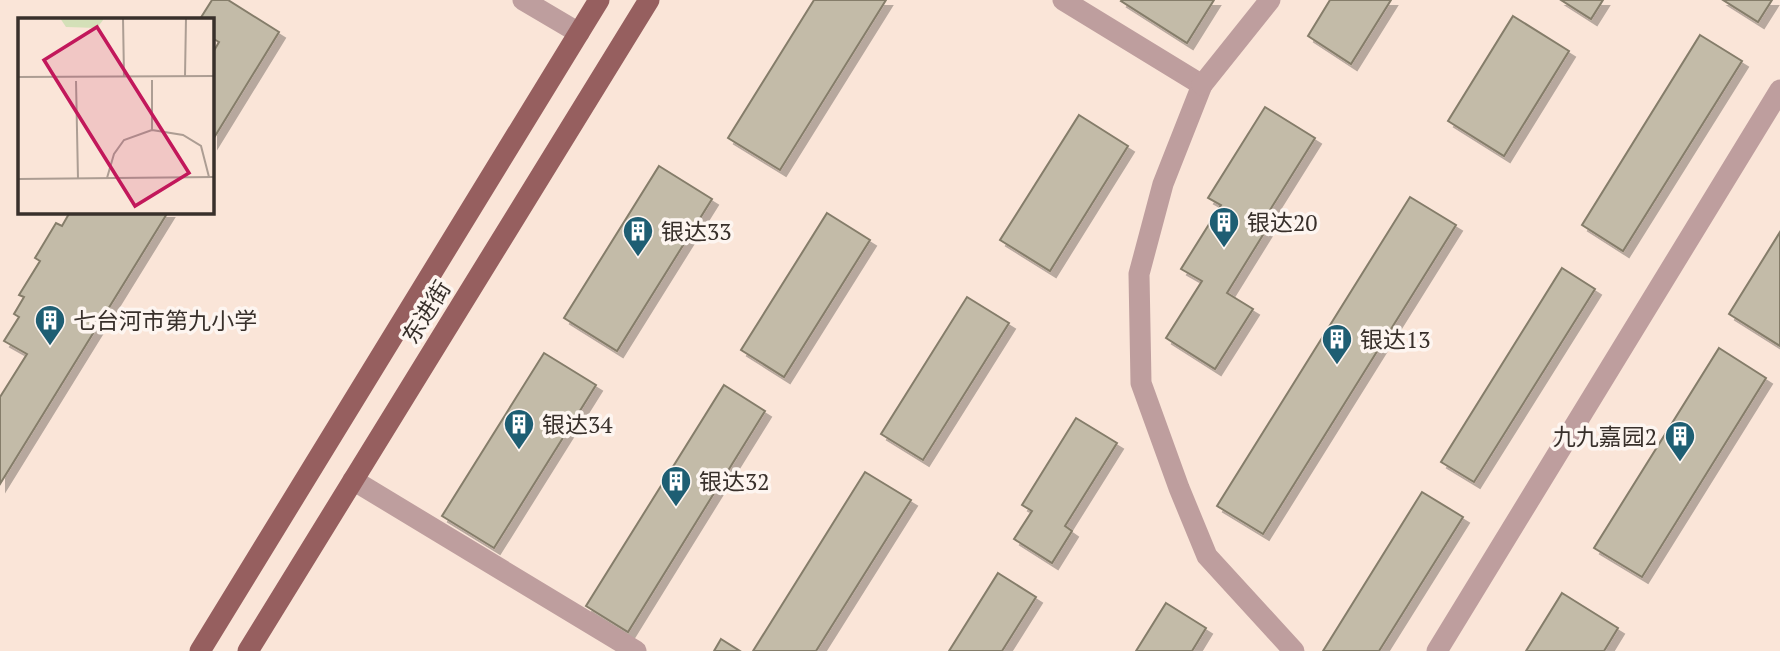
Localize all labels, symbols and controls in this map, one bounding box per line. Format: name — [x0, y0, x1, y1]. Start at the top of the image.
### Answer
inset map — [18, 18, 214, 214]
building icon: 银达20 — [1207, 205, 1241, 249]
place label: 银达20 — [1247, 207, 1318, 238]
building icon: 银达33 — [621, 214, 655, 258]
place label: 银达33 — [661, 216, 732, 247]
street label: 东进街 — [395, 275, 457, 349]
building icon: 七台河市第九小学 — [33, 303, 67, 347]
place label: 七台河市第九小学 — [73, 305, 257, 336]
building icon: 银达13 — [1320, 322, 1354, 366]
place label: 银达13 — [1360, 324, 1431, 355]
building icon: 银达34 — [502, 407, 536, 451]
place label: 银达34 — [542, 409, 613, 440]
building icon: 九九嘉园2 — [1663, 419, 1697, 463]
place label: 九九嘉园2 — [1553, 421, 1657, 452]
building icon: 银达32 — [659, 464, 693, 508]
place label: 银达32 — [699, 466, 770, 497]

